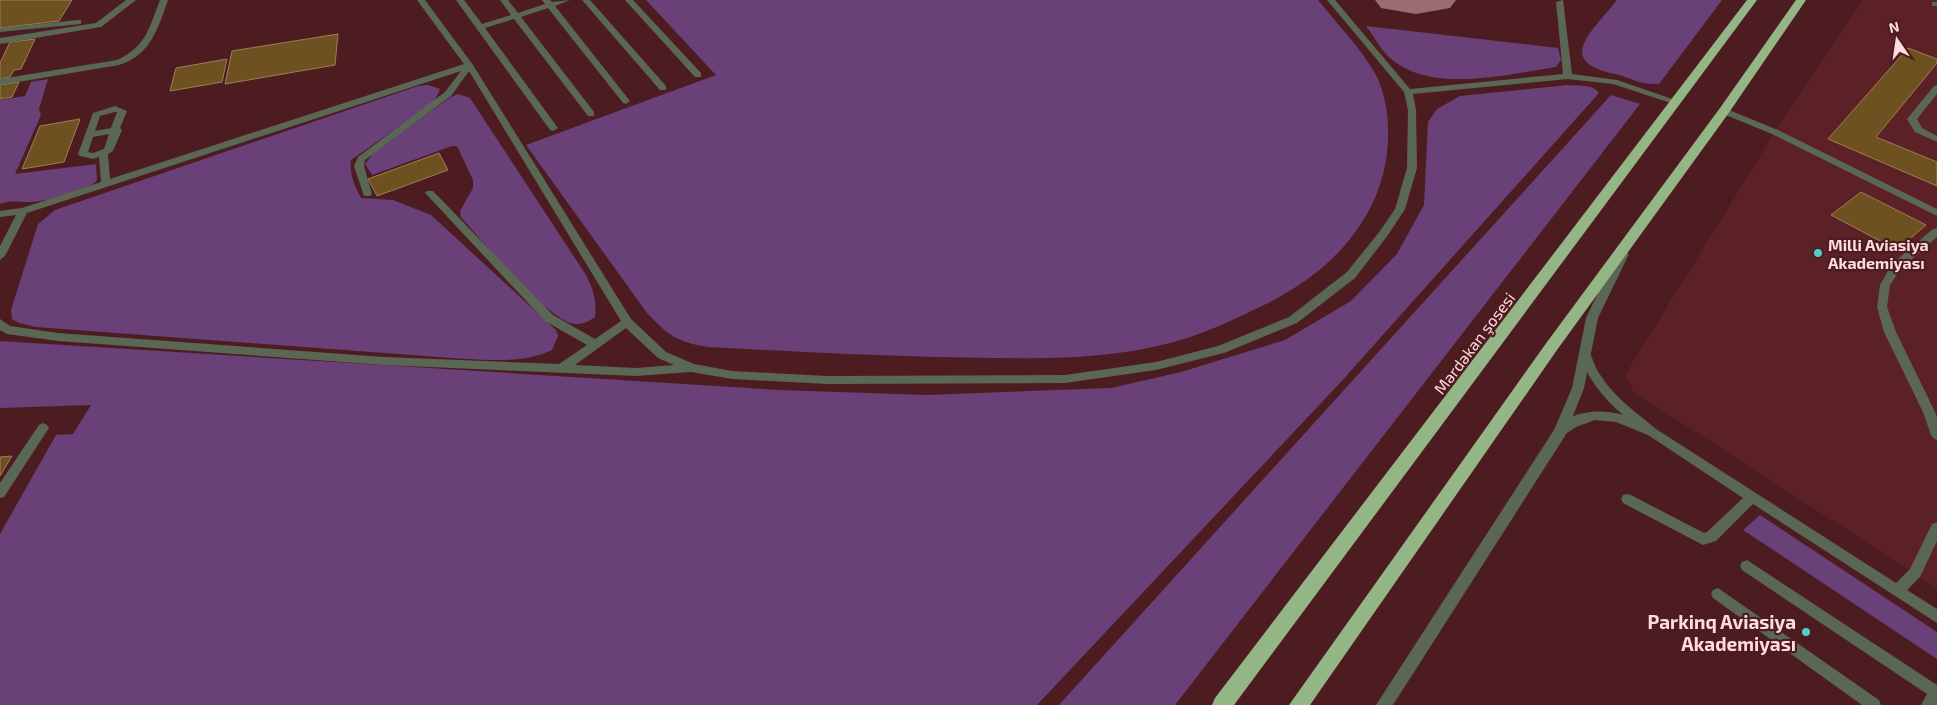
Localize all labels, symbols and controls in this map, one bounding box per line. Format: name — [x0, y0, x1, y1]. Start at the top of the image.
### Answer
north arrow — [1872, 15, 1922, 65]
text: N — [1887, 17, 1901, 36]
place label: Milli Aviasiya Akademiyası — [1828, 235, 1929, 273]
marker: Milli Aviasiya Akademiyası — [1812, 247, 1824, 259]
street label: Mərdəkan şosesi — [1430, 288, 1519, 398]
place label: Parkinq Aviasiya Akademiyası — [1648, 610, 1796, 656]
marker: Parkinq Aviasiya Akademiyası — [1800, 626, 1812, 638]

